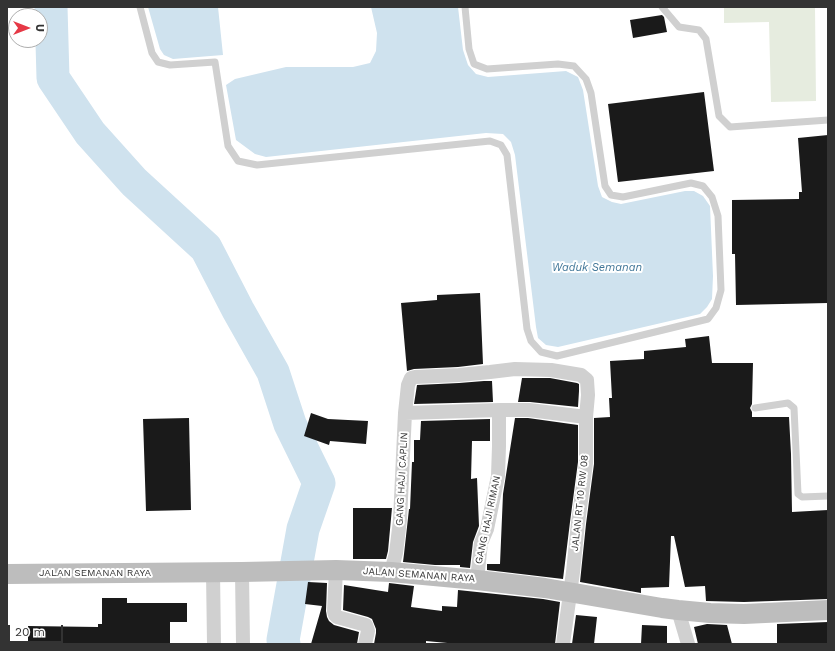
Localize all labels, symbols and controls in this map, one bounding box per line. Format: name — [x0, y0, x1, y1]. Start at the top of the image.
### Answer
north arrow — [8, 8, 48, 48]
text: U — [33, 24, 46, 32]
water label: Waduk Semanan — [552, 261, 642, 275]
street label: GANG HAJI CAPLIN — [394, 432, 410, 526]
street label: JALAN RT 10 RW 08 — [569, 454, 591, 552]
street label: GANG HAJI RIMAN — [473, 475, 503, 565]
street label: JALAN SEMANAN RAYA — [363, 565, 475, 585]
street label: JALAN SEMANAN RAYA — [39, 567, 151, 579]
scale bar — [10, 617, 65, 643]
text: 20 m — [15, 625, 45, 639]

